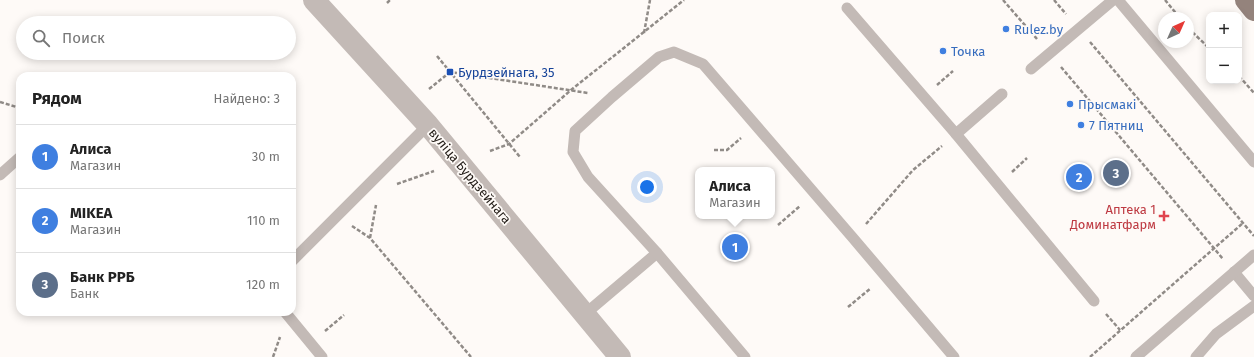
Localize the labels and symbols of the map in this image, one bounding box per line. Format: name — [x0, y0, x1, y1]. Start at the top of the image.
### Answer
north arrow — [1158, 12, 1194, 48]
place label: Rulez.by — [1014, 22, 1064, 37]
marker: Rulez.by — [1001, 24, 1011, 34]
place label: Точка — [951, 44, 985, 59]
marker: Точка — [938, 46, 948, 56]
place label: Бурдзейнага, 35 — [458, 65, 555, 80]
marker: Бурдзейнага, 35 — [445, 67, 455, 77]
place label: Прысмакі — [1078, 97, 1136, 112]
marker: Прысмакі — [1065, 99, 1075, 109]
place label: 7 Пятниц — [1089, 118, 1144, 133]
marker: 7 Пятниц — [1076, 120, 1086, 130]
street label: вуліца Бурдзейнага — [426, 125, 514, 227]
pin: 3 — [1103, 158, 1129, 188]
pin: 2 — [1066, 162, 1092, 192]
your location — [637, 177, 657, 197]
place label: Аптека 1 Доминатфарм — [1069, 202, 1156, 232]
marker: Аптека 1 Доминатфарм — [1159, 211, 1169, 221]
pin: 1 — [722, 232, 748, 262]

